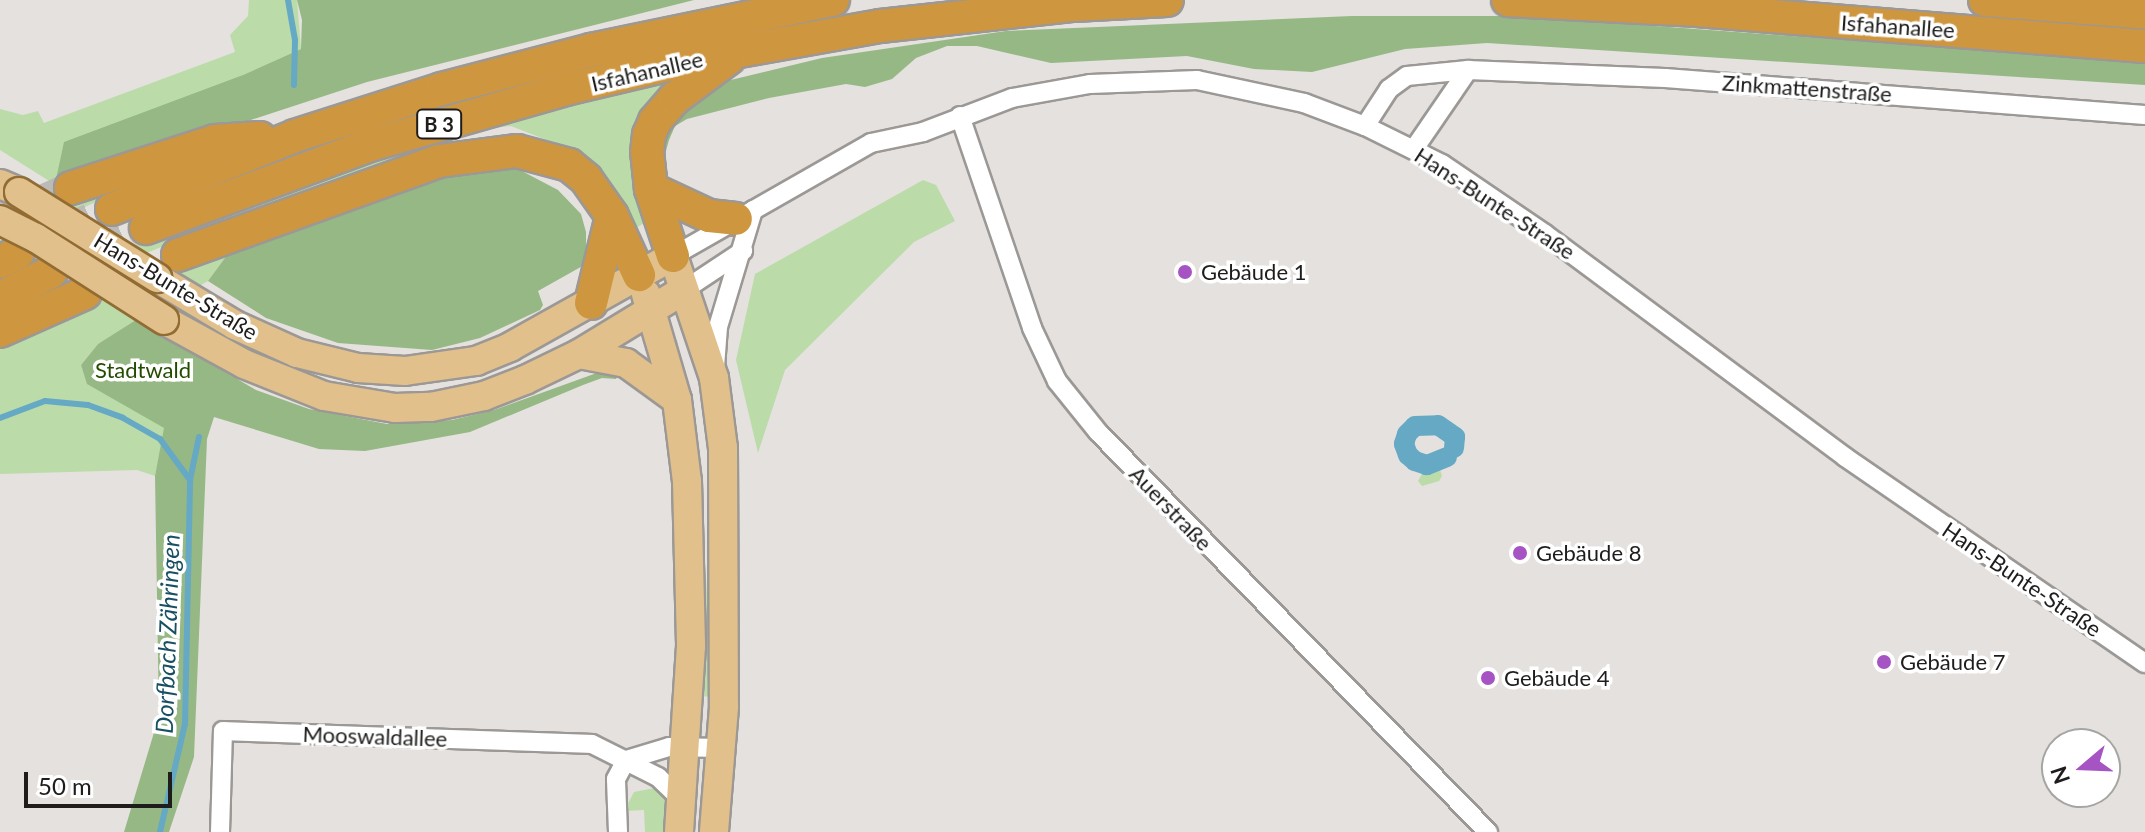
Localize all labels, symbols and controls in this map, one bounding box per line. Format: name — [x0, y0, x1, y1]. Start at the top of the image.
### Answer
street label: Isfahanallee — [1840, 9, 1956, 43]
street label: Isfahanallee — [589, 45, 705, 97]
street label: Zinkmattenstraße — [1721, 69, 1893, 107]
road number: B 3 — [415, 108, 463, 140]
street label: Hans-Bunte-Straße — [1410, 141, 1580, 265]
street label: Hans-Bunte-Straße — [90, 227, 262, 345]
place label: Gebäude 1 — [1201, 259, 1306, 285]
marker: Gebäude 1 — [1176, 263, 1194, 281]
park label: Stadtwald — [95, 357, 191, 383]
street label: Auerstraße — [1124, 460, 1218, 556]
street label: Hans-Bunte-Straße — [1938, 516, 2106, 642]
water label: Dorfbach Zähringen — [149, 534, 185, 734]
place label: Gebäude 8 — [1536, 540, 1641, 566]
marker: Gebäude 8 — [1511, 544, 1529, 562]
place label: Gebäude 7 — [1900, 649, 2005, 675]
marker: Gebäude 7 — [1875, 653, 1893, 671]
place label: Gebäude 4 — [1504, 665, 1609, 691]
marker: Gebäude 4 — [1479, 669, 1497, 687]
street label: Mooswaldallee — [302, 720, 448, 752]
north arrow — [2041, 728, 2121, 808]
scale bar — [28, 756, 176, 806]
text: N — [2044, 763, 2075, 788]
text: 50 m — [38, 771, 92, 800]

